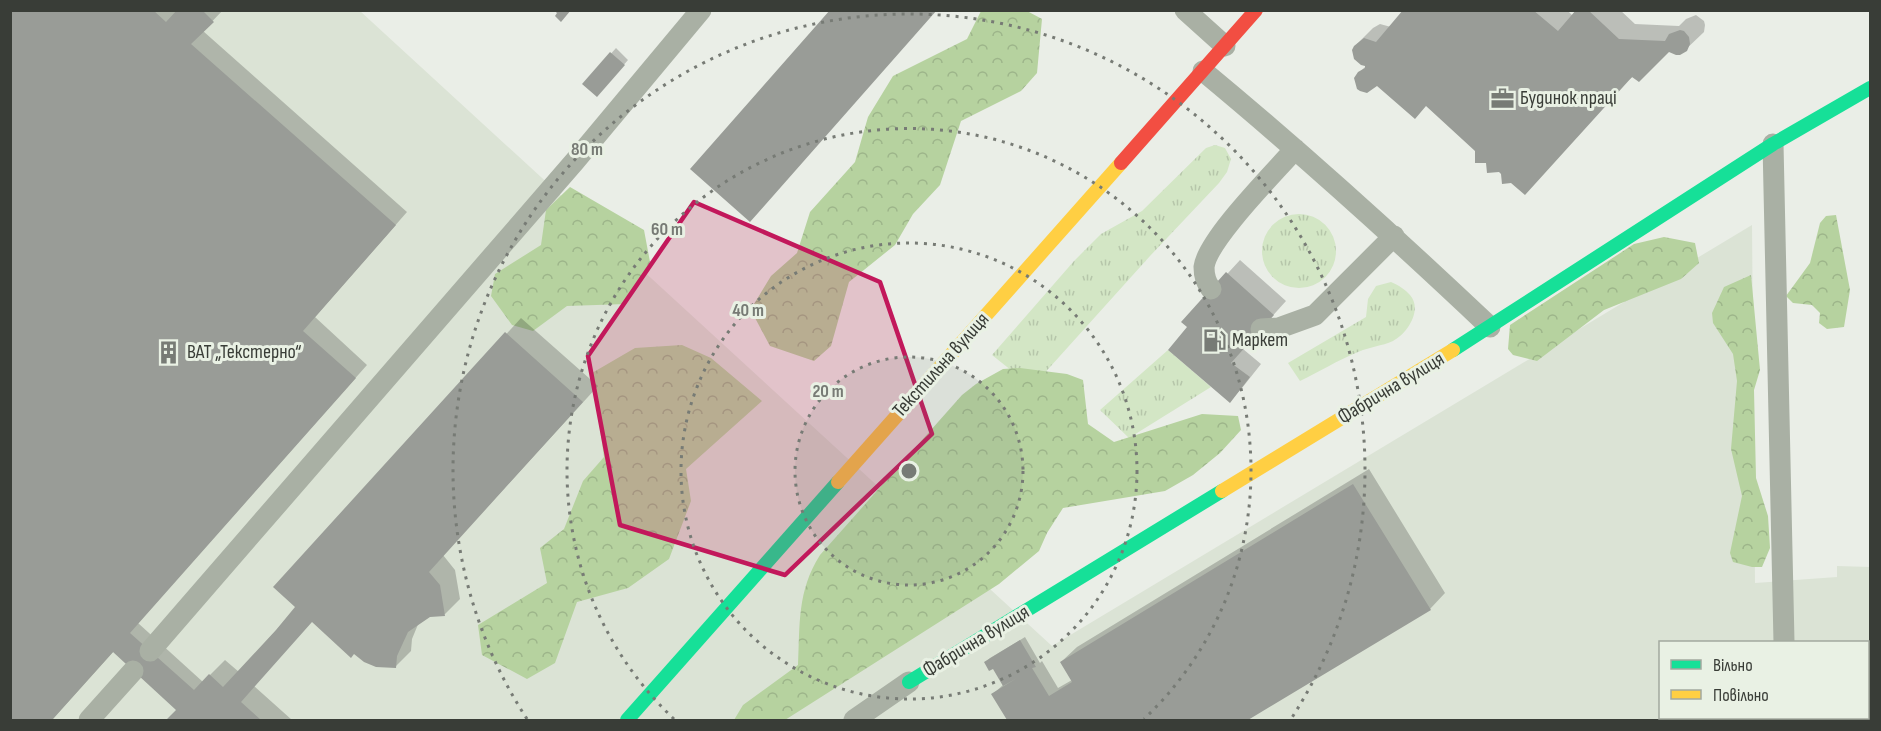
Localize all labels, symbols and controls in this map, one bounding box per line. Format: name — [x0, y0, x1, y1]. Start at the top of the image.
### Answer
office icon: Будинок праці — [1489, 85, 1515, 111]
place label: Будинок праці — [1520, 86, 1617, 110]
text: 80 m — [571, 139, 603, 160]
text: 60 m — [651, 219, 683, 240]
text: 40 m — [732, 300, 764, 321]
street label: Текстильна вулиця — [888, 308, 994, 422]
fuel station icon: Маркет — [1201, 327, 1227, 353]
place label: Маркет — [1232, 328, 1288, 352]
building icon: ВАТ „Текстерно“ — [156, 339, 182, 365]
place label: ВАТ „Текстерно“ — [187, 340, 302, 364]
street label: Фабрична вулиця — [1333, 347, 1449, 429]
text: 20 m — [812, 381, 844, 402]
centre of rings — [899, 461, 919, 481]
street label: Фабрична вулиця — [918, 600, 1034, 682]
legend — [1659, 641, 1869, 719]
text: Вільно — [1713, 655, 1753, 676]
text: Повільно — [1713, 685, 1769, 706]

